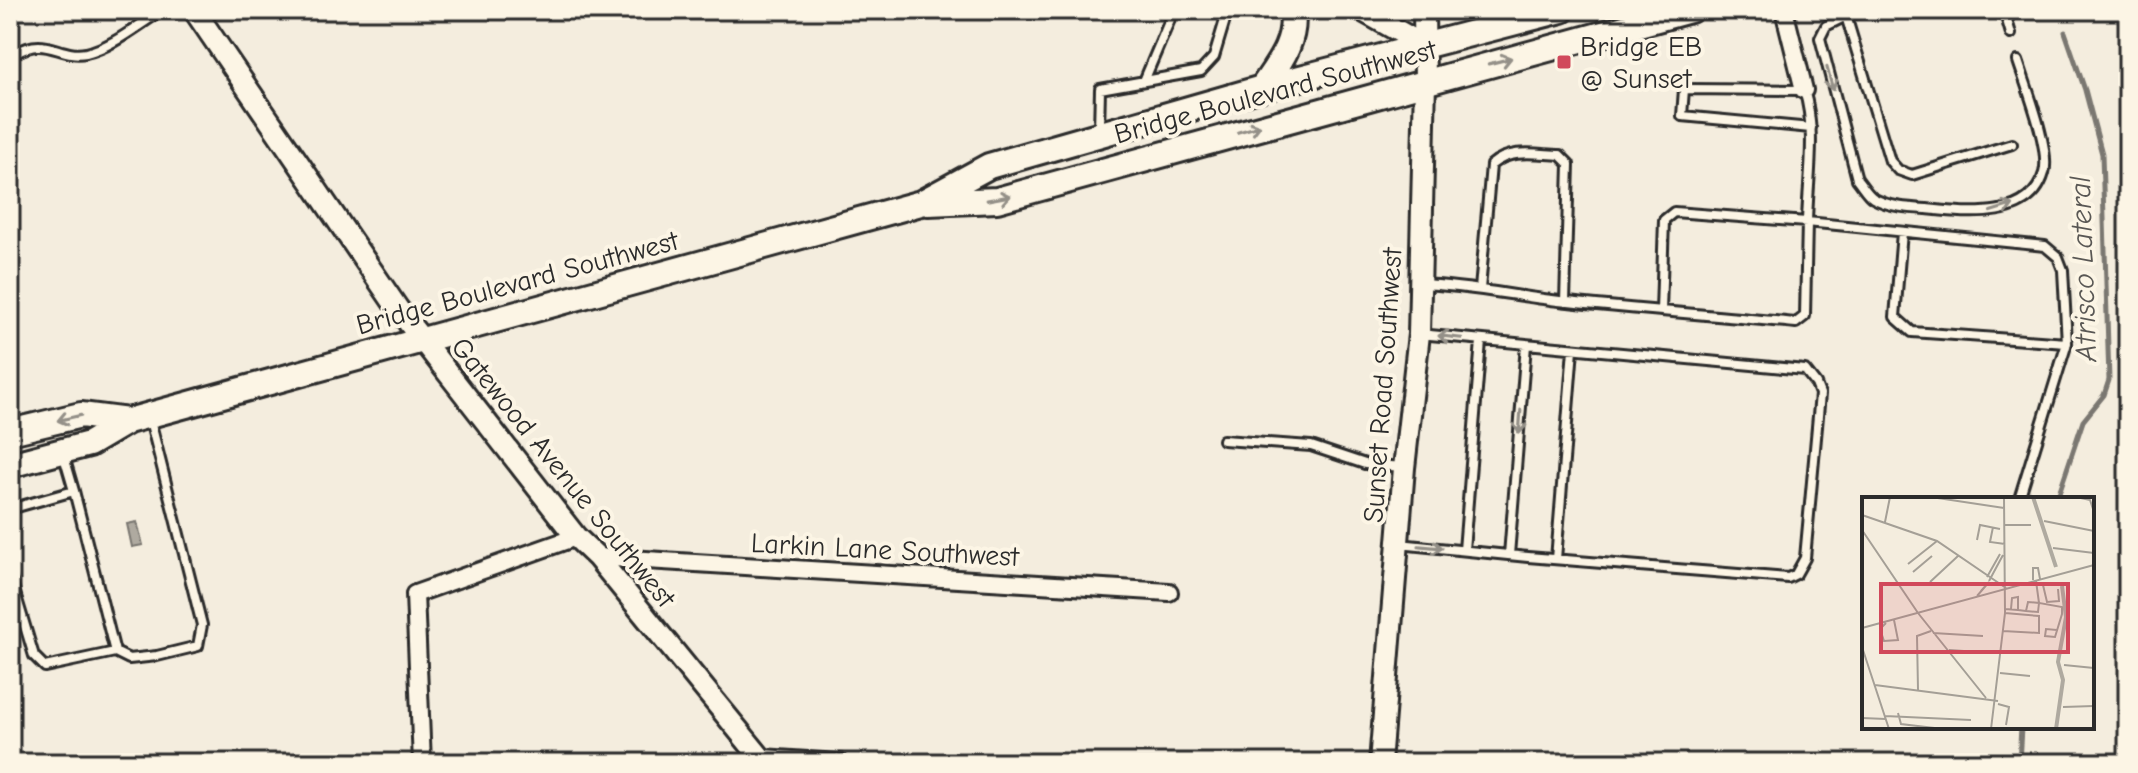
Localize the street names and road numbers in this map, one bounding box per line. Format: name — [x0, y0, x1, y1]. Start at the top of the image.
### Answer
street label: Bridge Boulevard Southwest — [1111, 33, 1441, 150]
street label: Bridge Boulevard Southwest — [353, 224, 683, 341]
street label: Sunset Road Southwest — [1357, 246, 1409, 524]
street label: Gatewood Avenue Southwest — [444, 331, 683, 615]
street label: Larkin Lane Southwest — [750, 527, 1021, 573]

